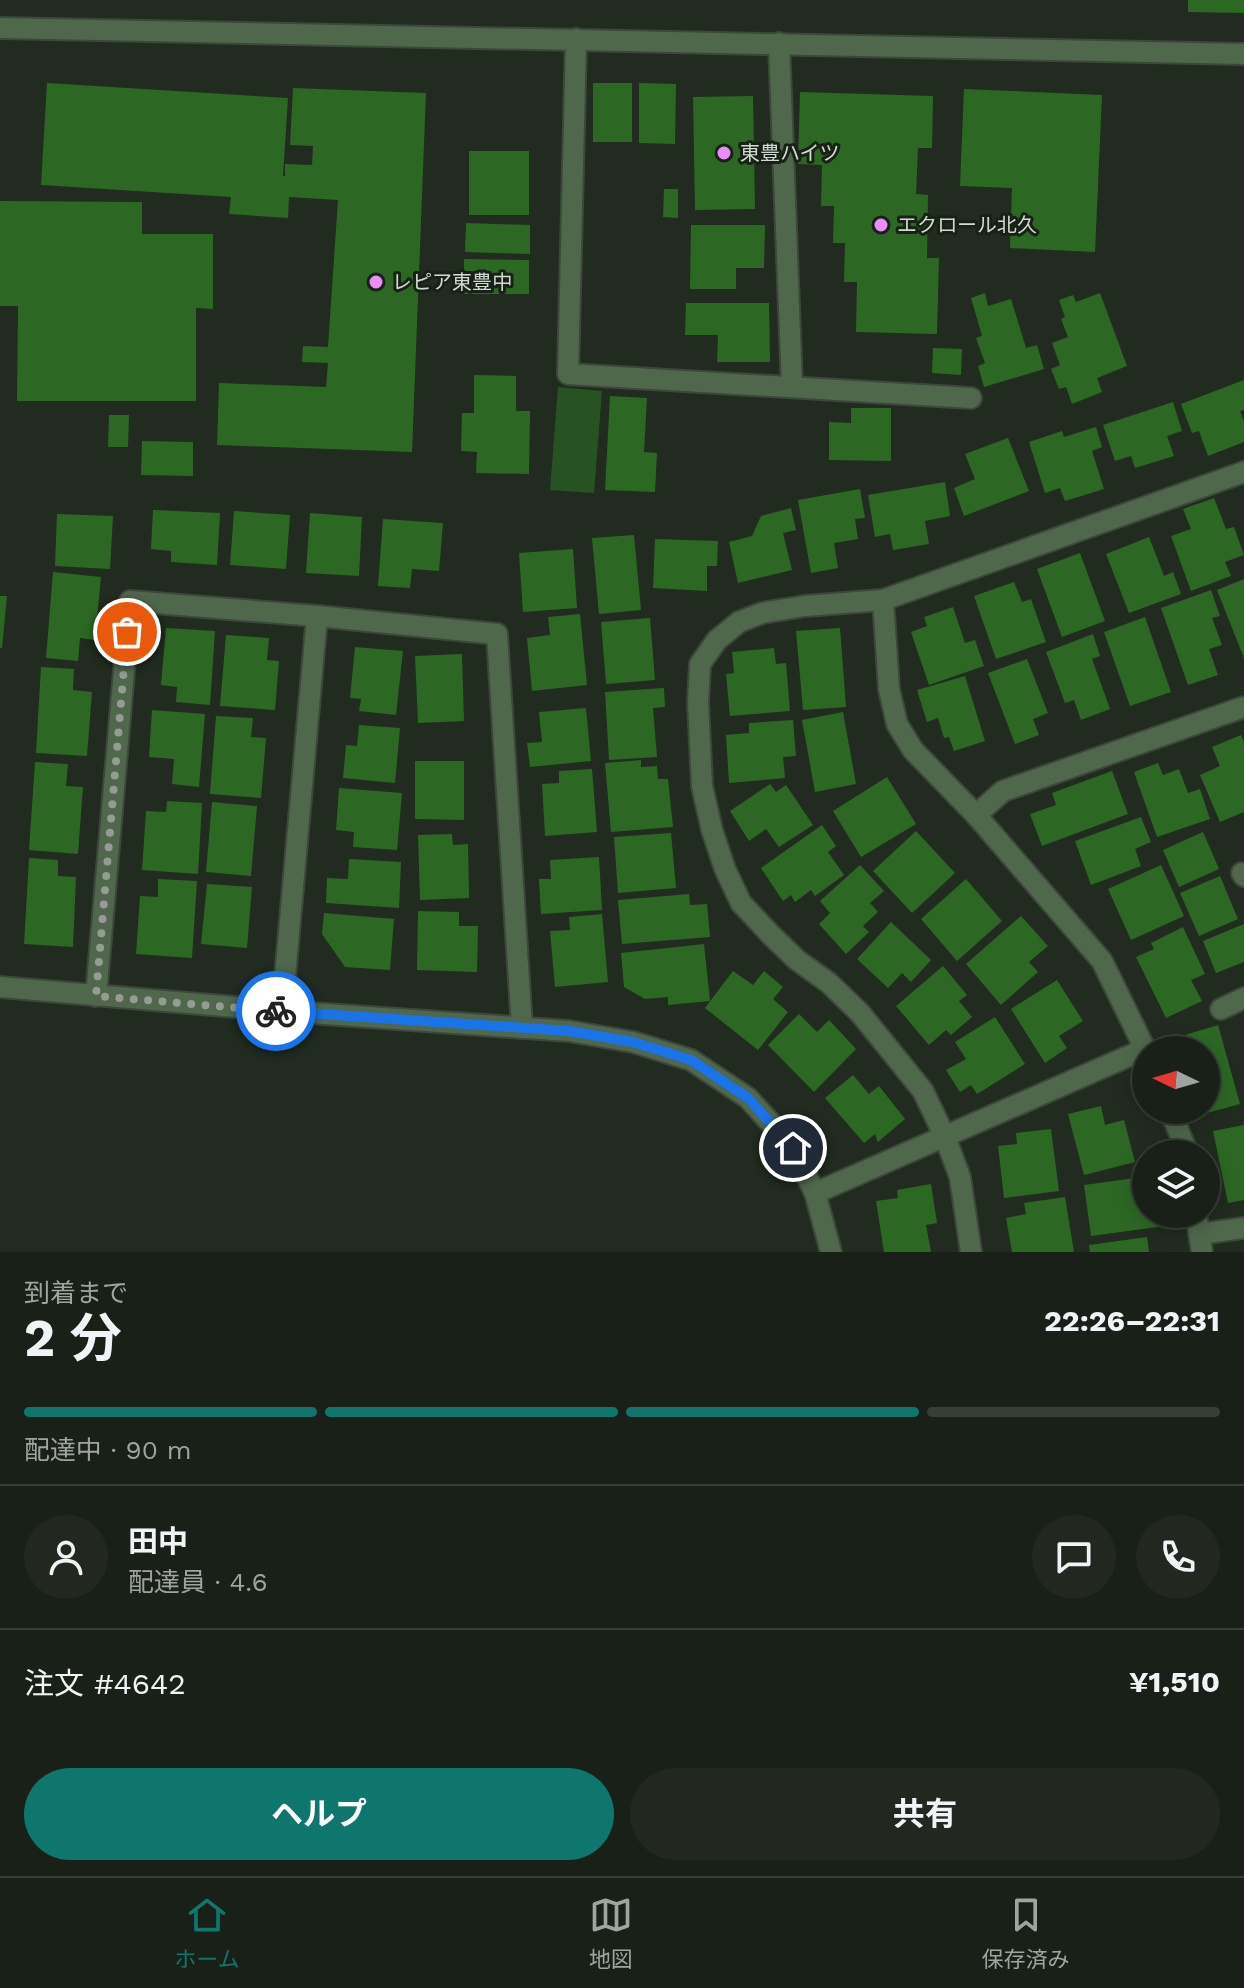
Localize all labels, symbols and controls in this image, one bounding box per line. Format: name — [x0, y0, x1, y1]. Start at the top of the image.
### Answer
place label: 東豊ハイツ — [740, 141, 840, 165]
marker: 東豊ハイツ — [715, 144, 733, 162]
place label: エクロール北久 — [897, 213, 1037, 237]
marker: エクロール北久 — [872, 216, 890, 234]
place label: レピア東豊中 — [392, 270, 512, 294]
marker: レピア東豊中 — [367, 273, 385, 291]
pin — [93, 598, 161, 666]
icon: bag — [105, 610, 149, 654]
courier — [236, 971, 316, 1051]
icon: bike — [254, 989, 298, 1033]
north arrow — [1132, 1036, 1220, 1124]
map controls — [1132, 1036, 1220, 1228]
pin — [759, 1114, 827, 1182]
icon: home — [771, 1126, 815, 1170]
button: layers — [1132, 1140, 1220, 1228]
text: 到着まで — [24, 1278, 128, 1308]
text: 22:26–22:31 — [1044, 1303, 1220, 1338]
text: 2 分 — [24, 1308, 122, 1369]
text: 配達中 · 90 m — [24, 1435, 191, 1465]
button: person — [24, 1515, 108, 1599]
button: chat — [1032, 1515, 1116, 1599]
button: phone — [1136, 1515, 1220, 1599]
text: 田中 — [128, 1524, 188, 1559]
text: 配達員 · 4.6 — [128, 1567, 268, 1597]
text: ¥1,510 — [1129, 1664, 1220, 1699]
text: 注文 #4642 — [24, 1666, 186, 1701]
button: ヘルプ — [24, 1768, 614, 1860]
button: 共有 — [630, 1768, 1220, 1860]
tab: ホーム — [174, 1893, 240, 1973]
tab: 地図 — [589, 1893, 633, 1973]
tab: 保存済み — [982, 1893, 1070, 1973]

